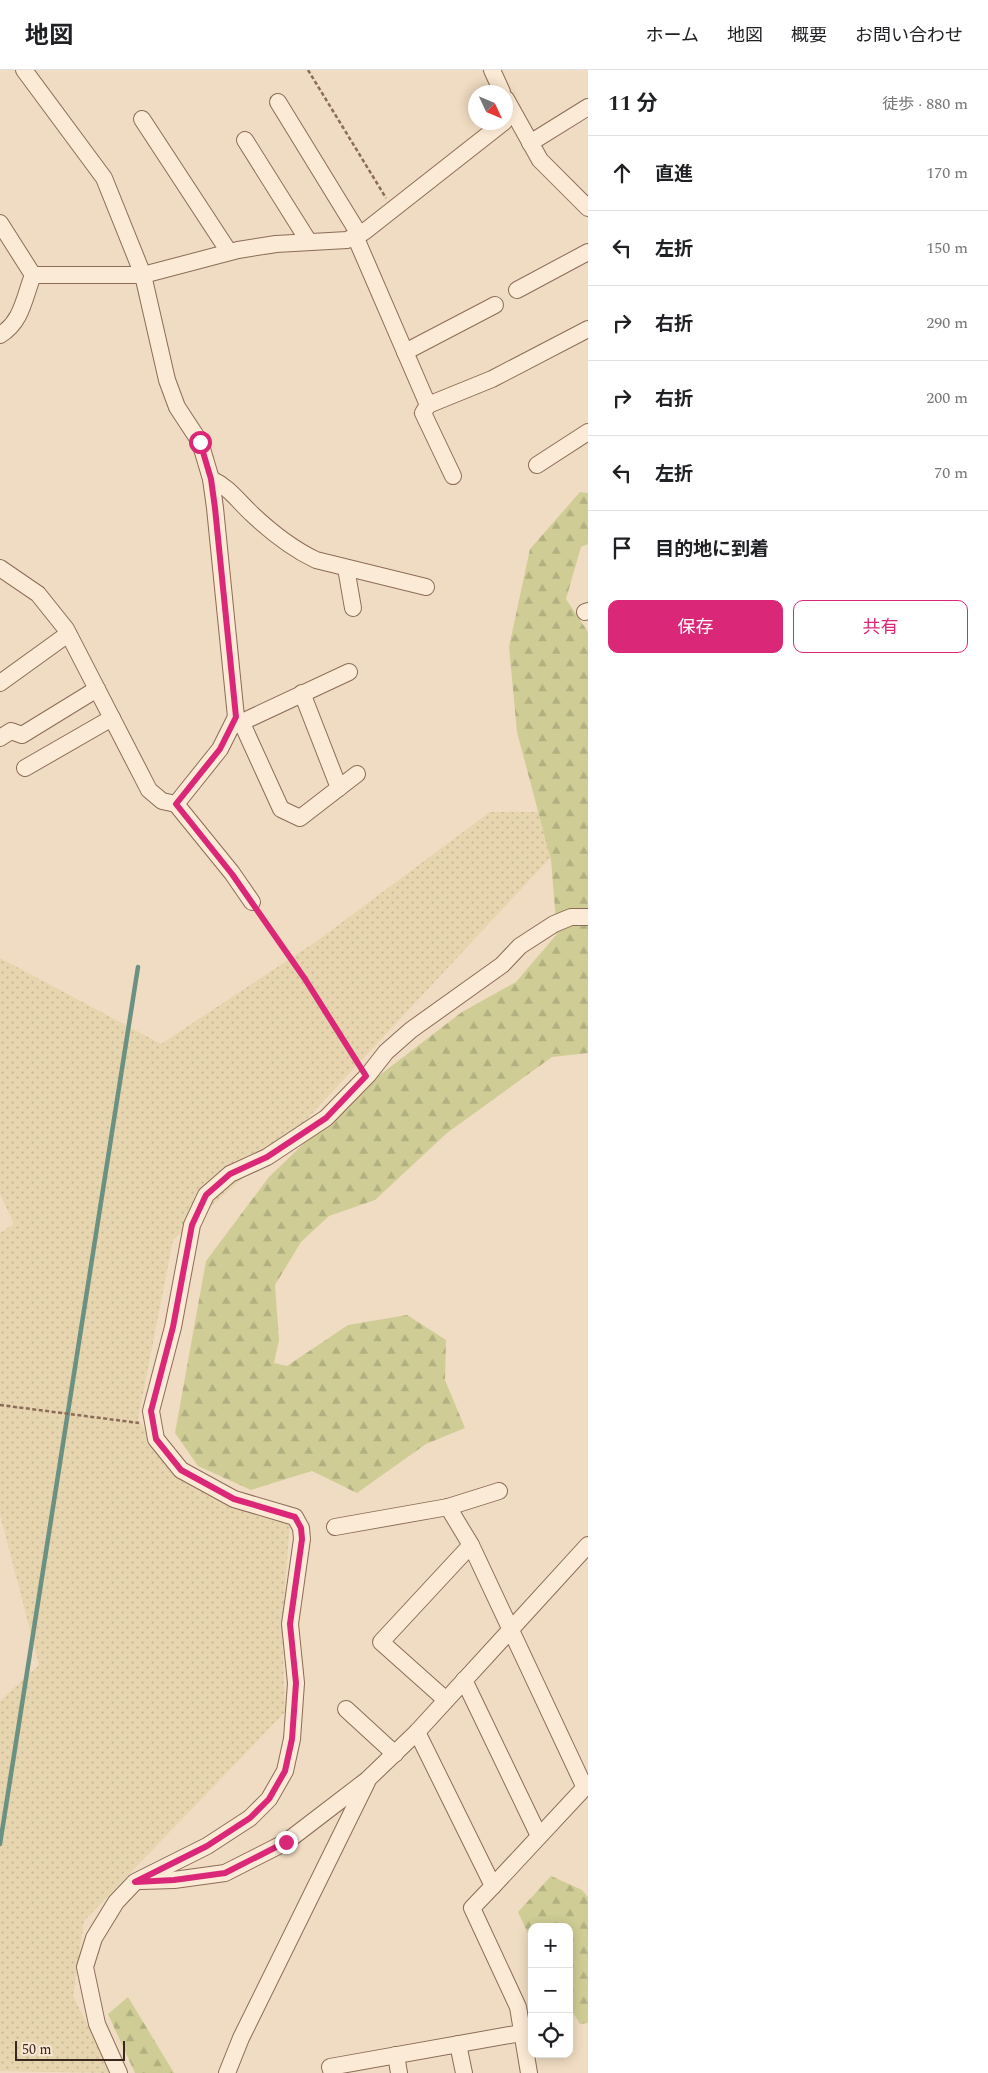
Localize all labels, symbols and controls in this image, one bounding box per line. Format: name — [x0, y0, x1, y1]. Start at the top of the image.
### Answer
text: 地図 — [25, 18, 73, 54]
text: ホーム — [646, 22, 699, 49]
text: 地図 — [727, 22, 763, 49]
text: 概要 — [791, 22, 827, 49]
text: お問い合わせ — [855, 22, 963, 49]
north arrow — [468, 85, 513, 130]
text: 11 分 — [608, 88, 658, 120]
text: 徒歩 · 880 m — [882, 92, 968, 116]
icon: ahead — [608, 159, 636, 187]
text: 直進 — [655, 160, 693, 189]
text: 170 m — [926, 161, 968, 185]
icon: left — [608, 234, 636, 262]
text: 左折 — [655, 235, 693, 264]
text: 150 m — [926, 236, 968, 260]
icon: right — [608, 309, 636, 337]
text: 右折 — [655, 310, 693, 339]
text: 290 m — [926, 311, 968, 335]
icon: right — [608, 384, 636, 412]
text: 右折 — [655, 385, 693, 414]
text: 200 m — [926, 386, 968, 410]
route start — [189, 431, 212, 454]
icon: left — [608, 459, 636, 487]
text: 左折 — [655, 460, 693, 489]
text: 70 m — [934, 461, 968, 485]
icon: arrive — [608, 534, 636, 562]
text: 目的地に到着 — [655, 535, 769, 564]
button: 保存 — [608, 600, 783, 653]
button: 共有 — [793, 600, 968, 653]
route end — [275, 1831, 298, 1854]
map controls — [528, 1923, 573, 2058]
button: + — [528, 1923, 573, 1968]
button: − — [528, 1968, 573, 2013]
button: locate — [528, 2013, 573, 2058]
scale bar — [15, 2038, 125, 2061]
text: 50 m — [22, 2039, 52, 2060]

